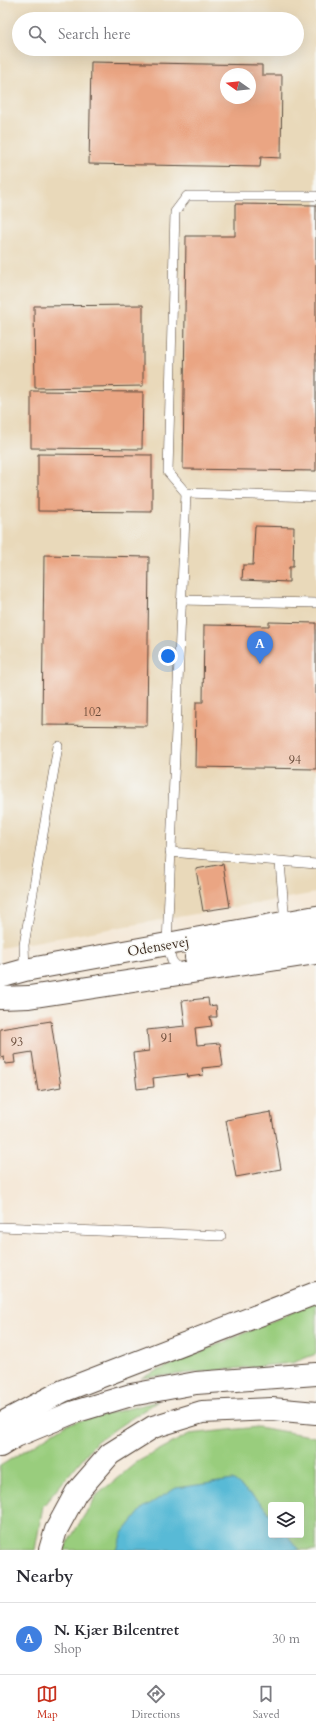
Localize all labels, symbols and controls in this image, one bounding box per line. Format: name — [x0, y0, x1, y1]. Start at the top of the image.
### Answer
search box — [12, 12, 304, 56]
icon: search — [26, 23, 48, 45]
text: Search here — [58, 24, 131, 44]
north arrow — [220, 68, 256, 104]
pin: A — [247, 631, 273, 664]
your location — [158, 646, 178, 666]
house number: 102 — [83, 704, 101, 720]
house number: 94 — [289, 752, 301, 768]
street label: Odensevej — [126, 932, 190, 961]
house number: 91 — [161, 1030, 173, 1046]
house number: 93 — [11, 1034, 23, 1050]
map controls — [268, 1502, 304, 1538]
button: layers — [268, 1502, 304, 1538]
text: Nearby — [16, 1565, 73, 1588]
text: N. Kjær Bilcentret — [54, 1620, 179, 1640]
text: A — [24, 1630, 34, 1648]
text: 30 m — [272, 1630, 300, 1648]
text: Shop — [54, 1640, 82, 1658]
tab: Map — [36, 1683, 58, 1722]
tab: Directions — [131, 1683, 180, 1722]
tab: Saved — [253, 1683, 280, 1722]

